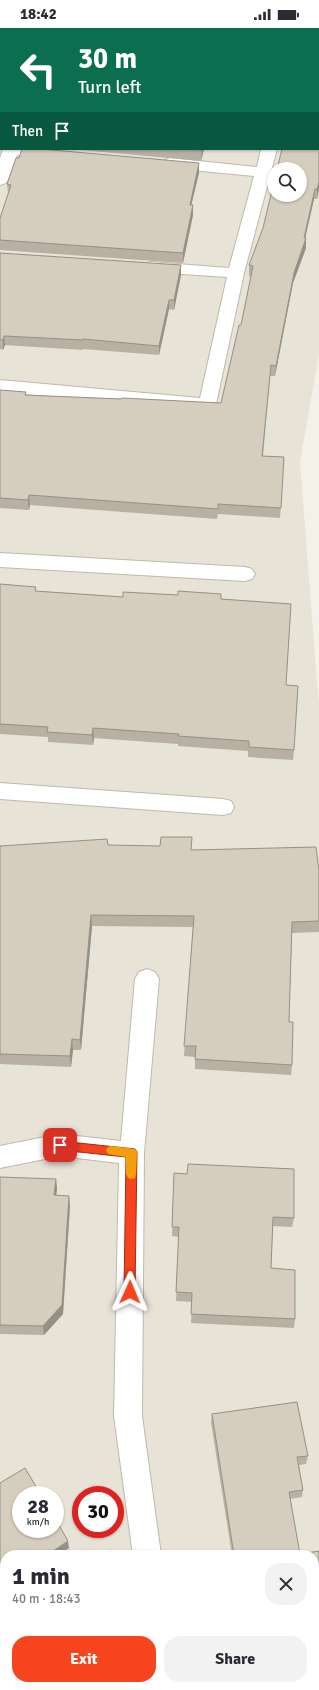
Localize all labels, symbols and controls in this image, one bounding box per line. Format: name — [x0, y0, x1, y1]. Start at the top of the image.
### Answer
text: 18:42 — [20, 5, 57, 23]
text: 30 m — [78, 42, 137, 76]
icon: left — [12, 44, 64, 96]
text: Turn left — [78, 76, 141, 98]
icon: arrive — [51, 120, 73, 142]
text: Then — [12, 122, 43, 140]
map controls — [267, 162, 307, 202]
button: search — [267, 162, 307, 202]
pin — [43, 1128, 77, 1162]
icon: arrive — [49, 1134, 71, 1156]
position arrow — [109, 1271, 151, 1313]
speed limit sign: 30 — [72, 1486, 124, 1538]
text: 28 — [27, 1494, 49, 1519]
text: km/h — [27, 1516, 49, 1528]
text: 1 min — [12, 1561, 70, 1591]
button: close — [265, 1563, 307, 1605]
text: 40 m · 18:43 — [12, 1591, 81, 1607]
button: Exit — [12, 1636, 156, 1682]
button: Share — [164, 1636, 307, 1682]

